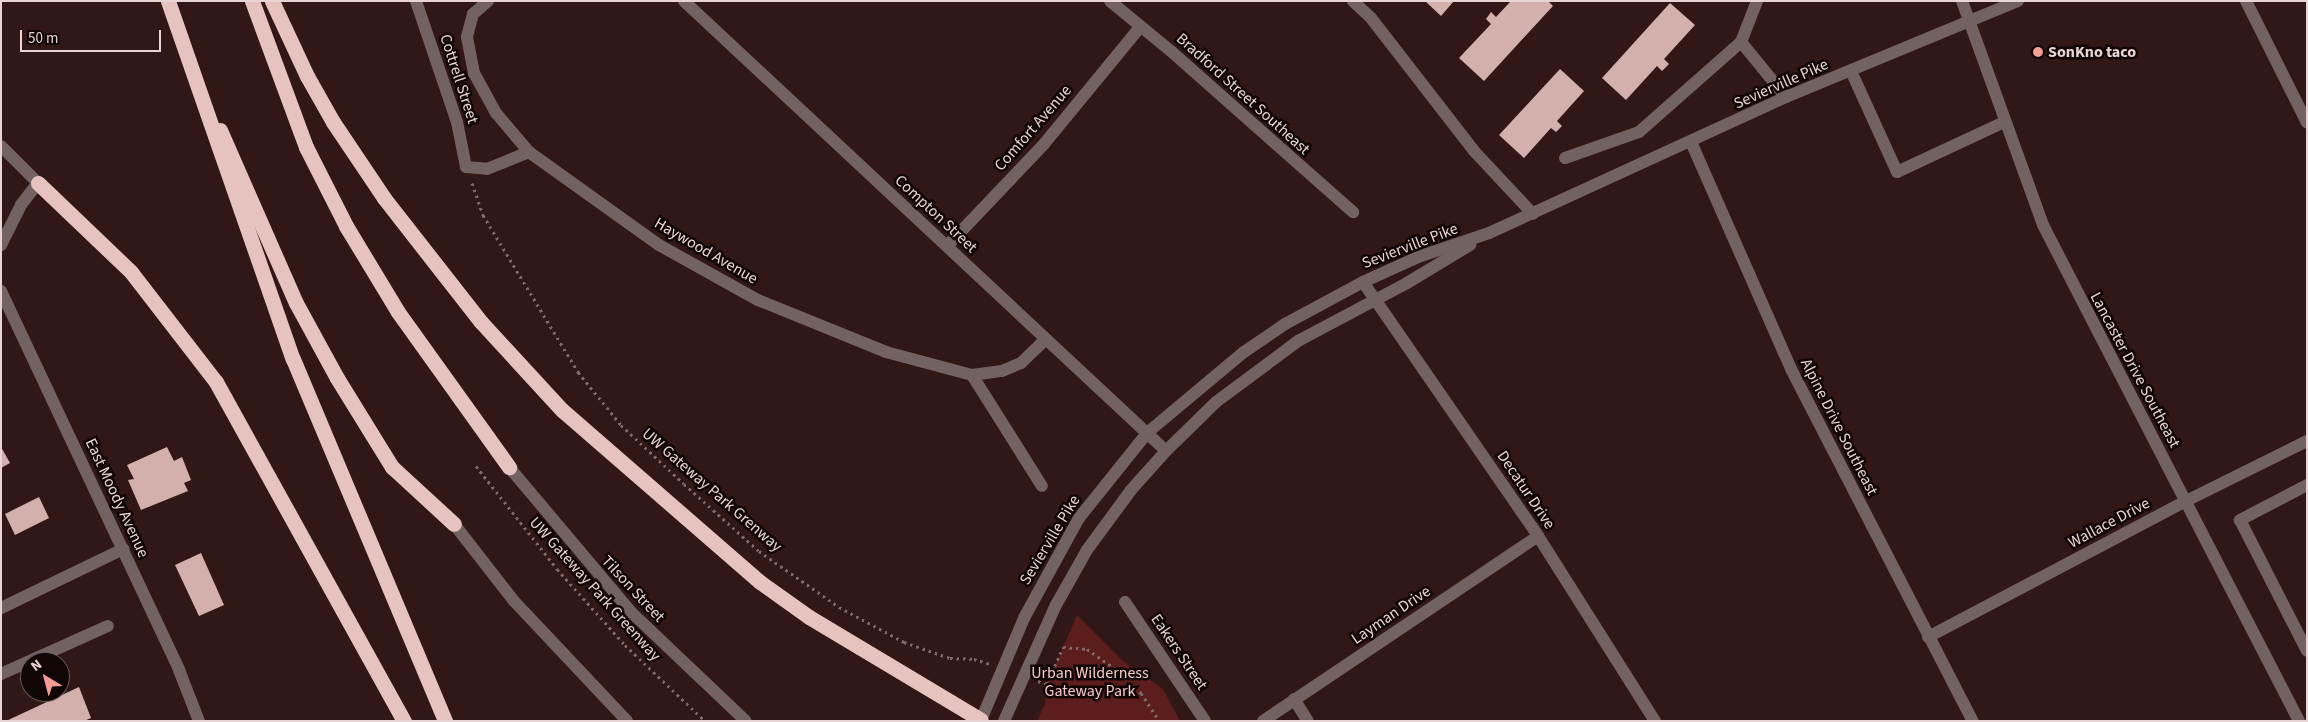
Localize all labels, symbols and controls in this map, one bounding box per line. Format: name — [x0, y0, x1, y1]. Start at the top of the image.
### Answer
scale bar — [22, 20, 164, 52]
text: 50 m — [28, 28, 58, 49]
street label: Bradford Street Southeast — [1172, 29, 1314, 159]
street label: Cottrell Street — [436, 32, 482, 126]
place label: SonKno taco — [2048, 42, 2136, 62]
marker: SonKno taco — [2032, 46, 2044, 58]
street label: Sevierville Pike — [1731, 55, 1831, 113]
street label: Comfort Avenue — [990, 81, 1076, 175]
street label: Compton Street — [891, 171, 981, 257]
street label: Haywood Avenue — [651, 214, 761, 288]
street label: Sevierville Pike — [1359, 219, 1461, 273]
street label: Lancaster Drive Southeast — [2086, 289, 2184, 451]
street label: Alpine Drive Southeast — [1796, 355, 1882, 499]
street label: UW Gateway Park Grenway — [638, 424, 786, 556]
street label: East Moody Avenue — [81, 435, 153, 561]
street label: Decatur Drive — [1493, 447, 1559, 533]
street label: Sevierville Pike — [1016, 492, 1084, 588]
street label: Wallace Drive — [2065, 494, 2153, 552]
street label: UW Gateway Park Greenway — [525, 513, 665, 665]
street label: Tilson Street — [597, 552, 669, 626]
street label: Layman Drive — [1348, 582, 1434, 648]
street label: Eakers Street — [1147, 610, 1211, 694]
north arrow — [20, 652, 70, 702]
text: N — [27, 655, 46, 677]
park label: Urban Wilderness Gateway Park — [1031, 663, 1149, 701]

